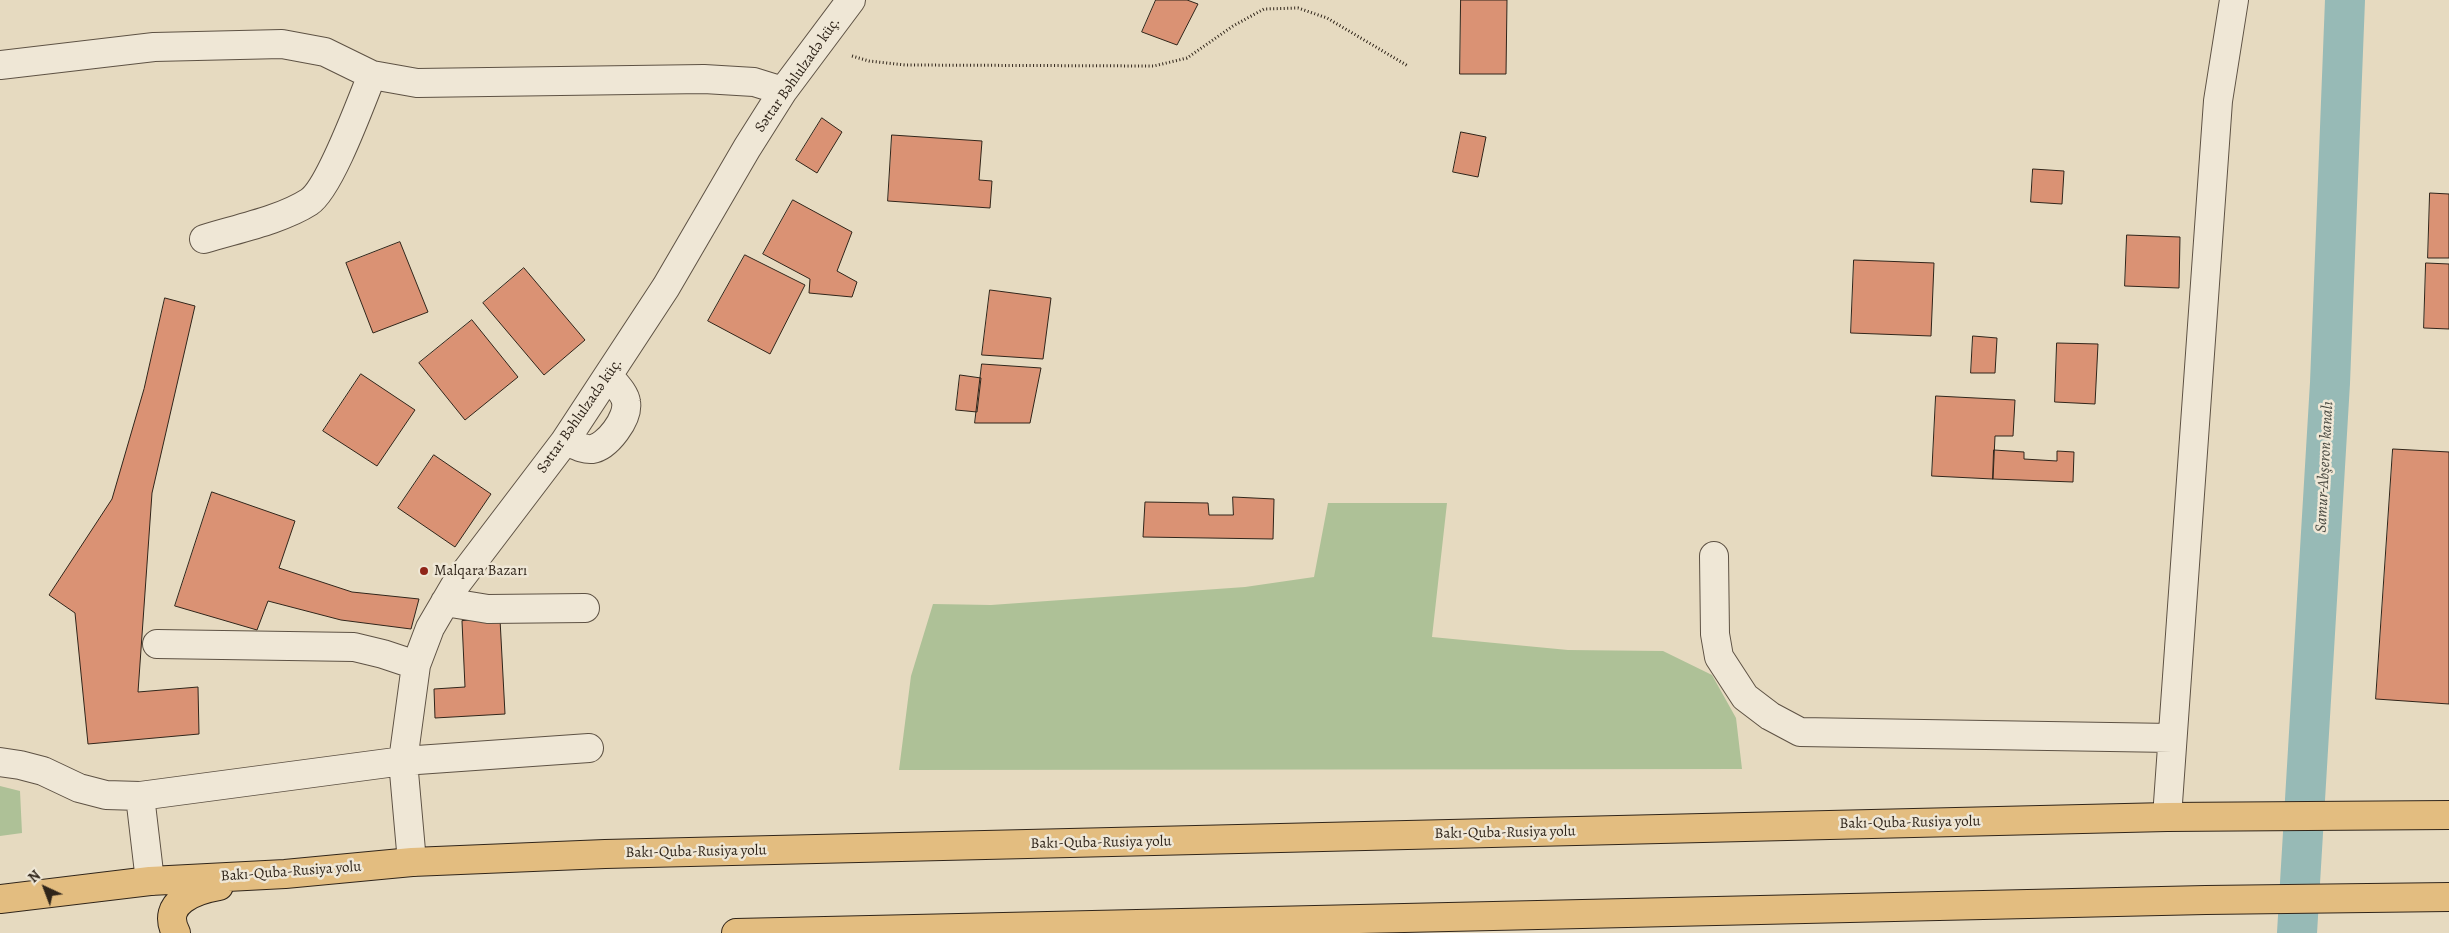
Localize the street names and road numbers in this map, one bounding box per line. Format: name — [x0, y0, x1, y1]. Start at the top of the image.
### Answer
street label: Səttar Bəhlulzadə küç. — [751, 14, 845, 136]
street label: Səttar Bəhlulzadə küç. — [533, 355, 627, 477]
street label: Bakı-Quba-Rusiya yolu — [1839, 813, 1981, 833]
street label: Bakı-Quba-Rusiya yolu — [1434, 823, 1576, 843]
street label: Bakı-Quba-Rusiya yolu — [1030, 833, 1172, 853]
street label: Bakı-Quba-Rusiya yolu — [625, 842, 767, 862]
street label: Bakı-Quba-Rusiya yolu — [220, 858, 362, 886]

